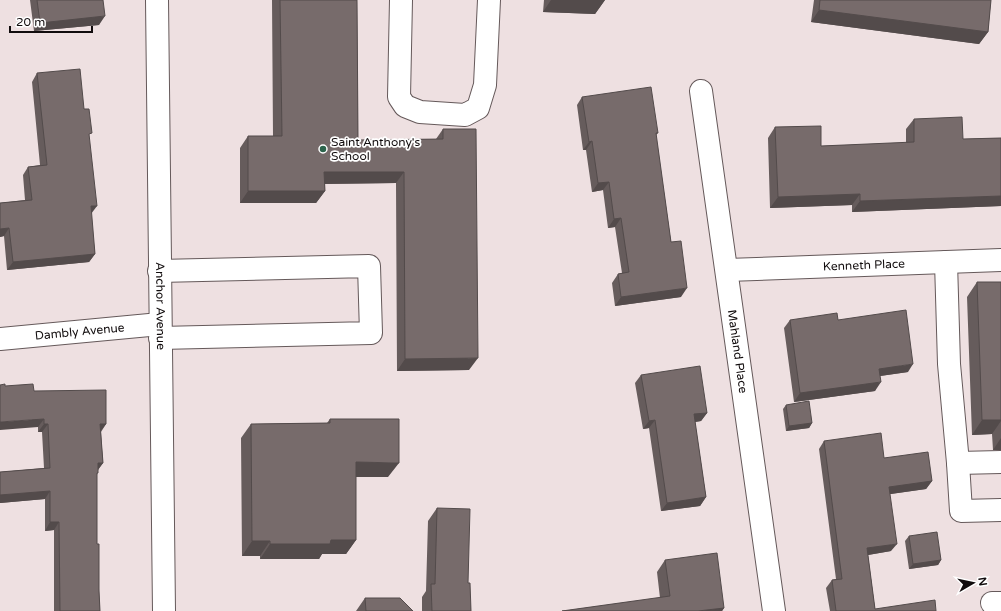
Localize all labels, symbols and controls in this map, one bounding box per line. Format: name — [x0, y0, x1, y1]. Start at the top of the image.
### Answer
scale bar — [10, 8, 92, 34]
text: 20 m — [16, 15, 45, 29]
place label: Saint Anthony's School — [331, 135, 421, 163]
marker: Saint Anthony's School — [318, 144, 328, 154]
street label: Kenneth Place — [823, 257, 905, 273]
street label: Anchor Avenue — [153, 262, 168, 350]
street label: Mahland Place — [725, 309, 750, 394]
street label: Dambly Avenue — [34, 320, 125, 343]
north arrow — [953, 563, 993, 603]
text: N — [975, 576, 989, 587]

